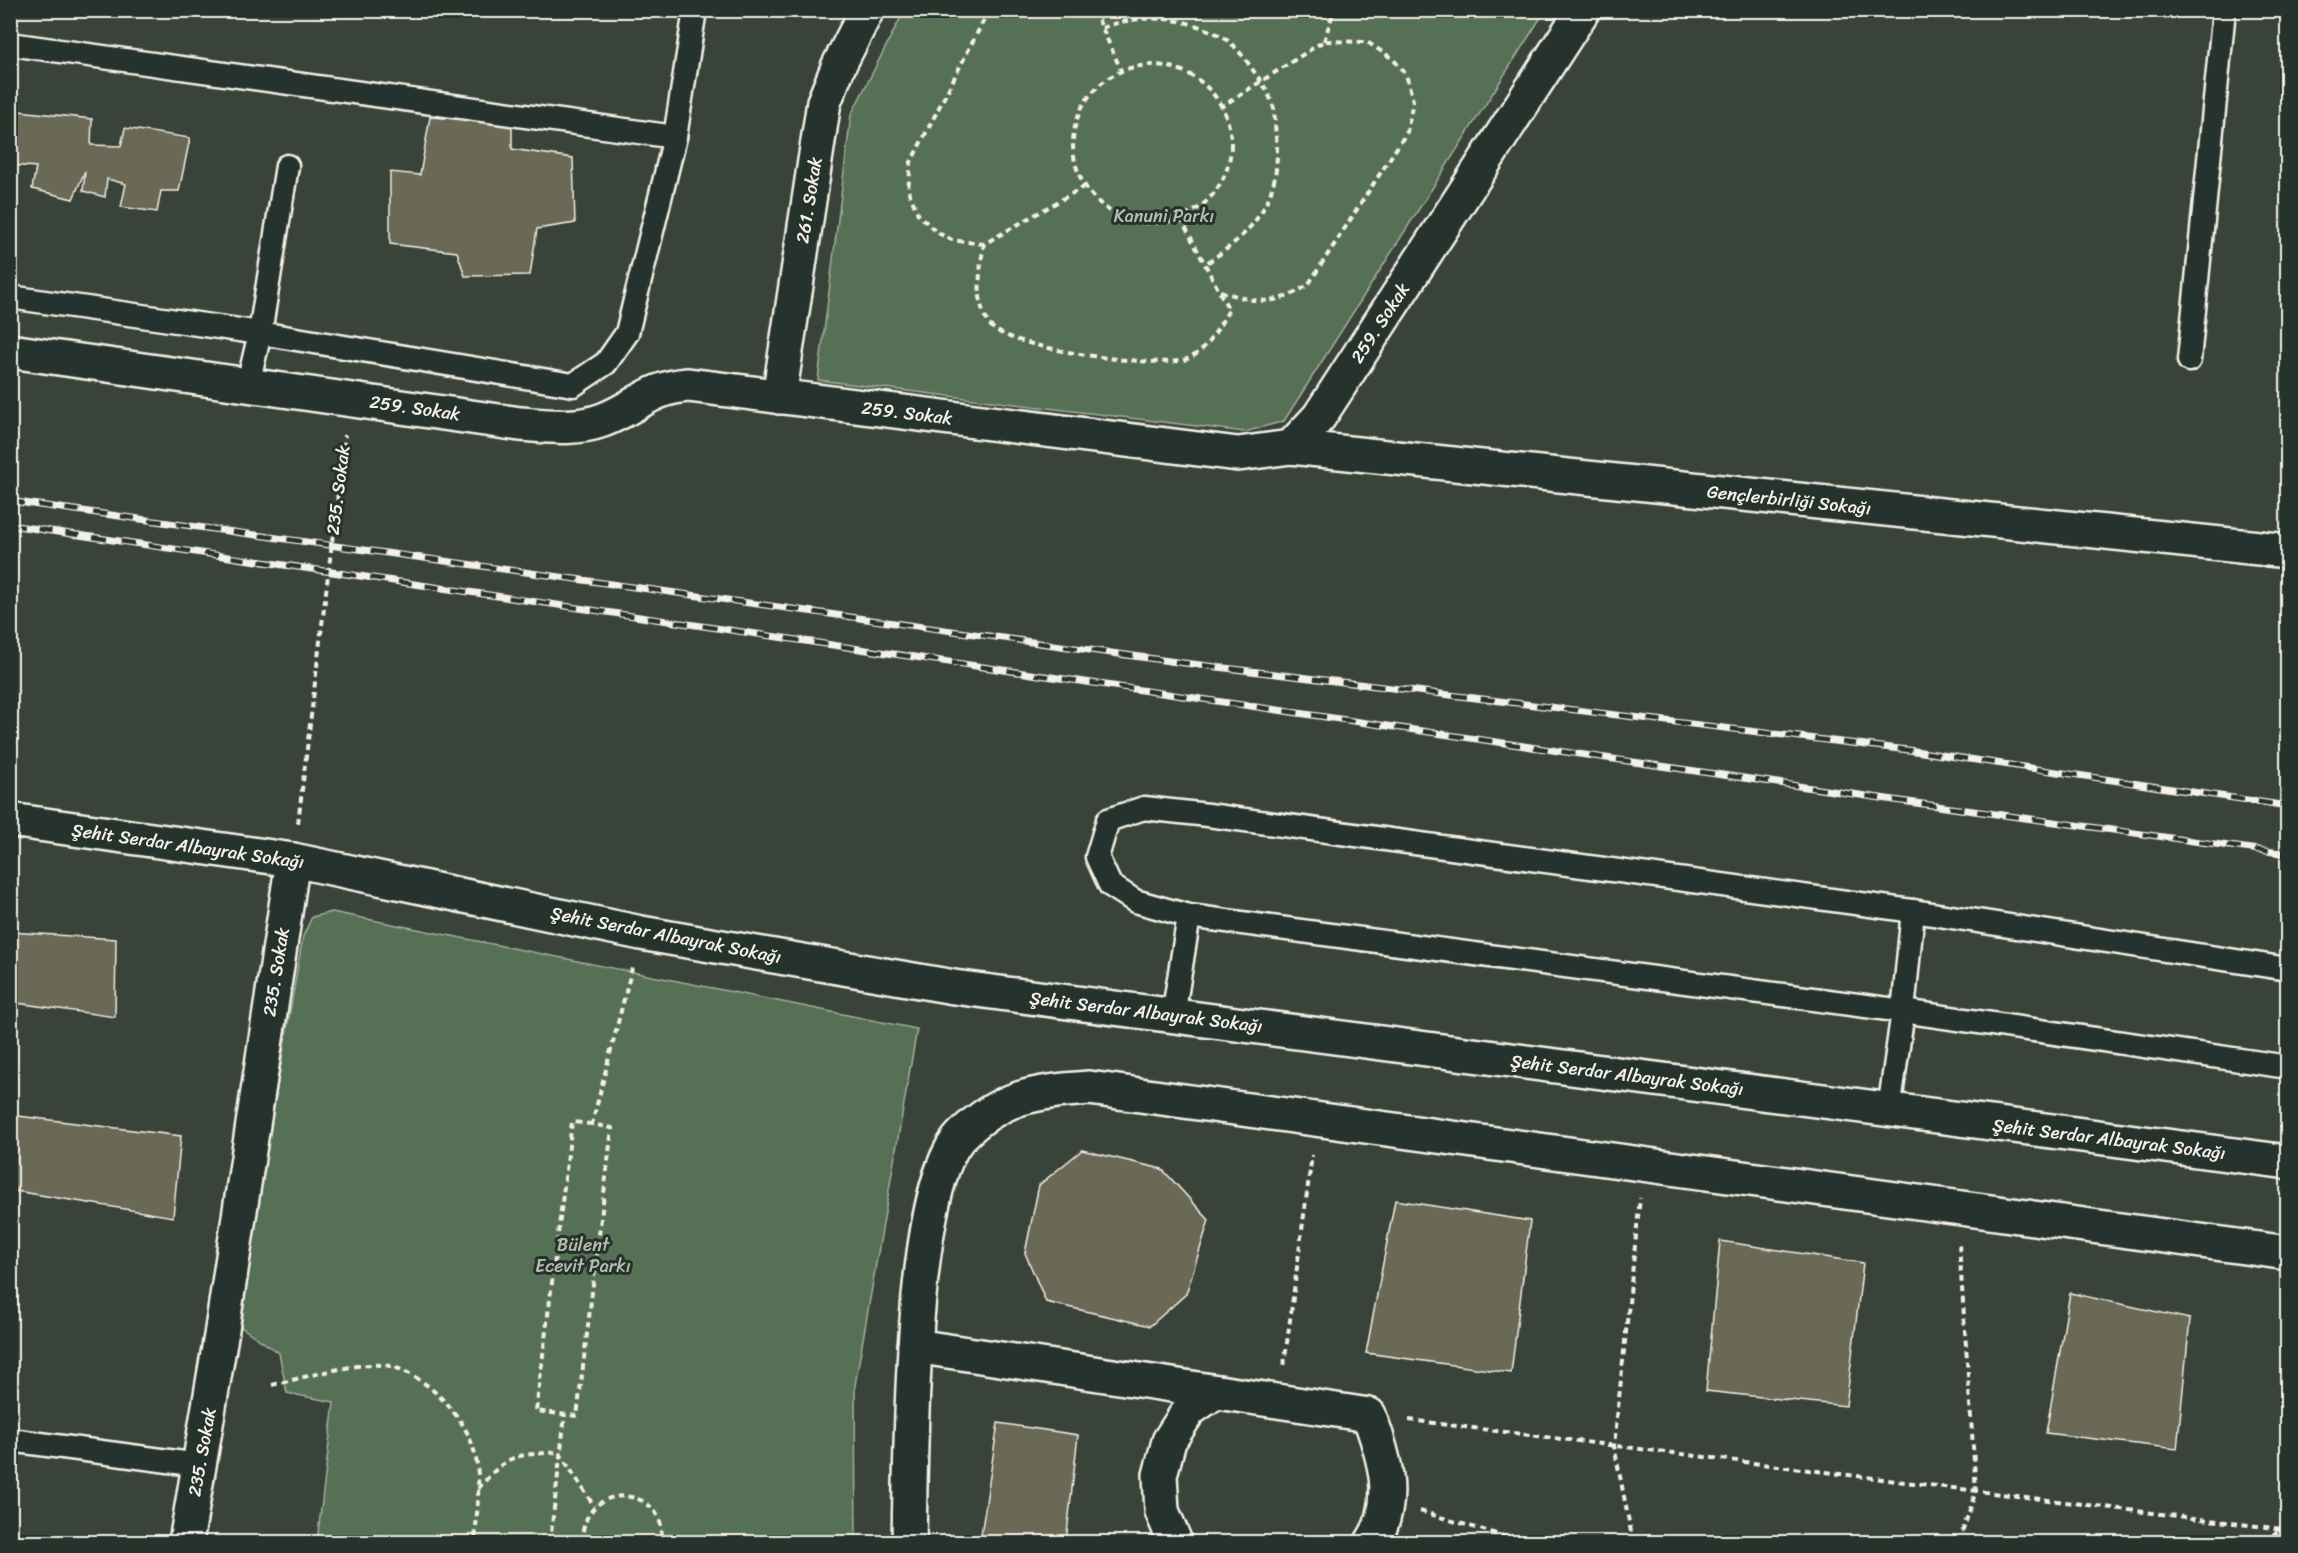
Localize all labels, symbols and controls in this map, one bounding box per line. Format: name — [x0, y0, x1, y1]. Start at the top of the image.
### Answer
street label: 261. Sokak — [786, 154, 832, 245]
park label: Kanuni Parkı — [1114, 200, 1214, 232]
street label: 259. Sokak — [1342, 276, 1418, 370]
street label: 259. Sokak — [368, 386, 463, 430]
street label: 259. Sokak — [860, 392, 955, 434]
street label: 235. Sokak — [317, 443, 359, 537]
street label: Gençlerbirliği Sokağı — [1705, 475, 1873, 525]
street label: Şehit Serdar Albayrak Sokağı — [70, 814, 306, 878]
street label: Şehit Serdar Albayrak Sokağı — [548, 897, 784, 973]
street label: 235. Sokak — [253, 925, 299, 1019]
street label: Şehit Serdar Albayrak Sokağı — [1028, 982, 1264, 1042]
street label: Şehit Serdar Albayrak Sokağı — [1509, 1045, 1745, 1105]
street label: Şehit Serdar Albayrak Sokağı — [1991, 1109, 2227, 1169]
park label: Bülent Ecevit Parkı — [535, 1229, 631, 1282]
street label: 235. Sokak — [178, 1404, 226, 1499]

